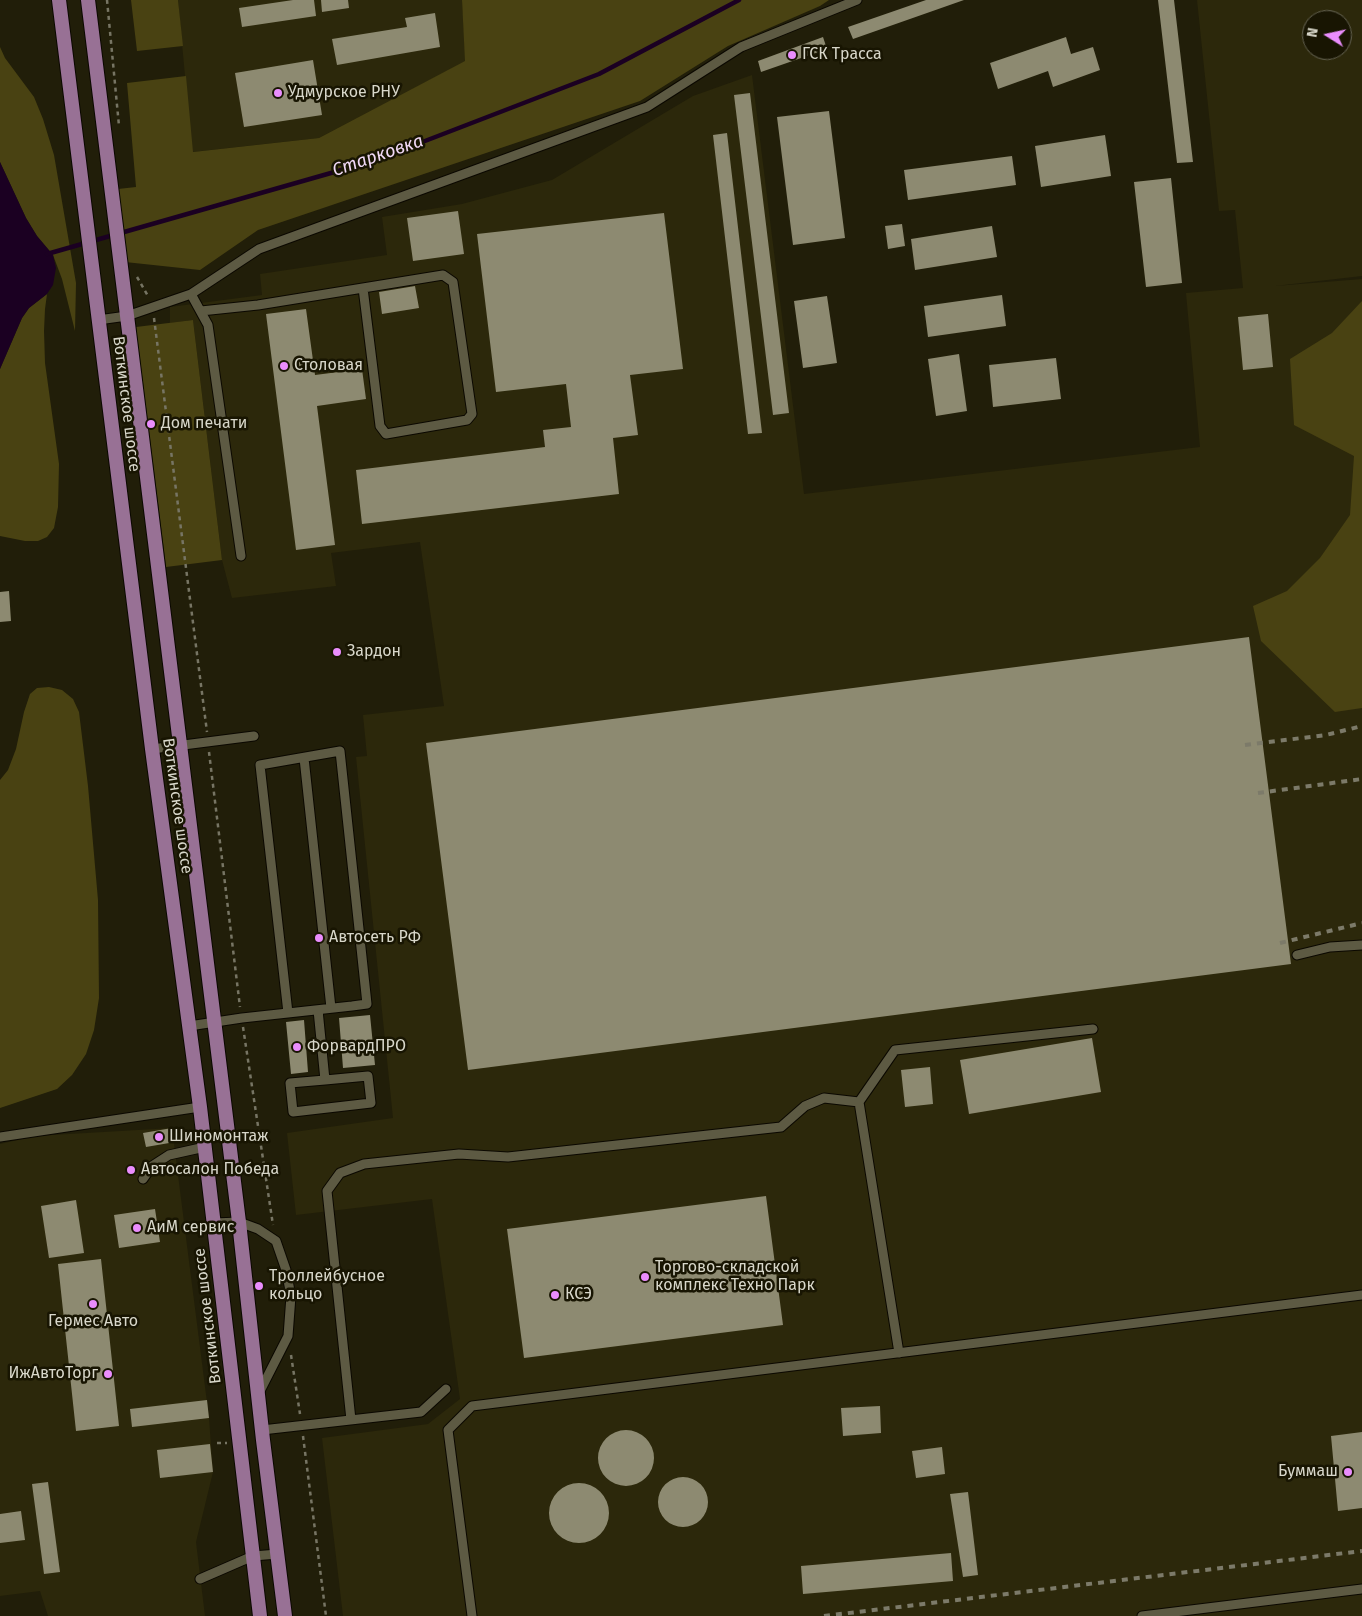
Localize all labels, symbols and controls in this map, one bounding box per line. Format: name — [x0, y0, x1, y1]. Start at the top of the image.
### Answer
north arrow — [1302, 10, 1352, 60]
text: N — [1304, 26, 1322, 39]
place label: ГСК Трасса — [802, 45, 882, 65]
marker: ГСК Трасса — [786, 49, 798, 61]
place label: Удмурское РНУ — [288, 83, 400, 103]
marker: Удмурское РНУ — [272, 87, 284, 99]
water label: Старковка — [330, 130, 426, 182]
street label: Воткинское шоссе — [108, 335, 144, 473]
place label: Столовая — [294, 356, 363, 376]
marker: Столовая — [278, 360, 290, 372]
place label: Дом печати — [161, 414, 247, 434]
marker: Дом печати — [145, 418, 157, 430]
place label: Зардон — [347, 642, 401, 662]
marker: Зардон — [331, 646, 343, 658]
street label: Воткинское шоссе — [158, 737, 196, 875]
place label: Автосеть РФ — [329, 928, 421, 948]
marker: Автосеть РФ — [313, 932, 325, 944]
place label: ФорвардПРО — [307, 1037, 406, 1057]
marker: ФорвардПРО — [291, 1041, 303, 1053]
place label: Шиномонтаж — [169, 1127, 269, 1147]
marker: Шиномонтаж — [153, 1131, 165, 1143]
place label: Автосалон Победа — [141, 1160, 279, 1180]
marker: Автосалон Победа — [125, 1164, 137, 1176]
place label: АиМ сервис — [147, 1218, 234, 1238]
marker: АиМ сервис — [131, 1222, 143, 1234]
street label: Воткинское шоссе — [190, 1247, 226, 1385]
place label: Торгово-складской комплекс Техно Парк — [655, 1258, 815, 1296]
place label: Троллейбусное кольцо — [269, 1267, 385, 1305]
marker: Торгово-складской комплекс Техно Парк — [639, 1271, 651, 1283]
marker: Троллейбусное кольцо — [253, 1280, 265, 1292]
place label: КСЭ — [565, 1285, 592, 1305]
marker: КСЭ — [549, 1289, 561, 1301]
marker: Гермес Авто — [87, 1298, 99, 1310]
place label: Гермес Авто — [48, 1312, 138, 1332]
place label: ИжАвтоТорг — [8, 1364, 98, 1384]
marker: ИжАвтоТорг — [102, 1368, 114, 1380]
place label: Буммаш — [1278, 1462, 1338, 1482]
marker: Буммаш — [1342, 1466, 1354, 1478]

